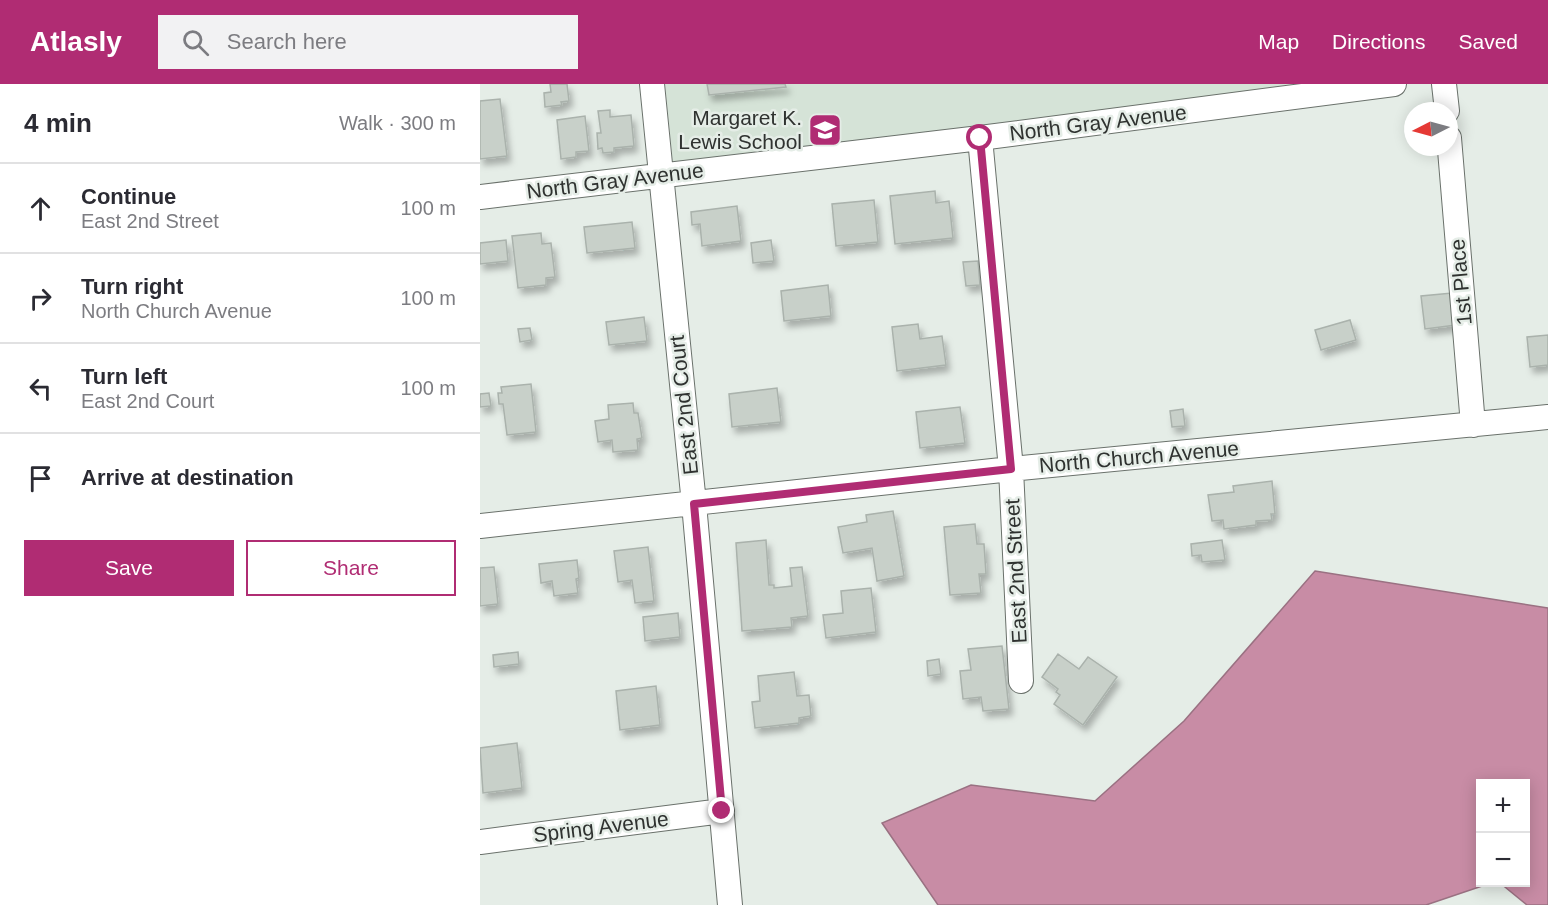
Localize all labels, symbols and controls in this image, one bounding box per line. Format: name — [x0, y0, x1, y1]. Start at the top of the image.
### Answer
search box — [158, 15, 578, 69]
text: Atlasly — [30, 26, 122, 57]
icon: search — [179, 26, 212, 59]
text: Search here — [227, 29, 347, 54]
text: Map — [1258, 30, 1299, 53]
text: Directions — [1332, 30, 1425, 53]
text: Saved — [1458, 30, 1518, 53]
street label: North Gray Avenue — [1008, 100, 1188, 145]
north arrow — [1404, 102, 1458, 156]
place label: Margaret K. Lewis School — [678, 106, 802, 153]
text: 4 min — [24, 108, 92, 138]
text: Walk · 300 m — [339, 112, 456, 134]
school or university icon: Margaret K. Lewis School — [807, 112, 843, 148]
route start — [966, 124, 992, 150]
street label: North Gray Avenue — [525, 158, 705, 203]
text: Continue — [81, 184, 176, 209]
icon: ahead — [24, 192, 57, 225]
text: 100 m — [400, 197, 456, 219]
text: East 2nd Street — [81, 210, 219, 232]
street label: 1st Place — [1445, 238, 1476, 326]
text: Turn right — [81, 274, 183, 299]
icon: right — [24, 282, 57, 315]
text: 100 m — [400, 287, 456, 309]
text: North Church Avenue — [81, 300, 272, 322]
street label: East 2nd Court — [665, 334, 702, 476]
text: Turn left — [81, 364, 167, 389]
icon: left — [24, 372, 57, 405]
text: 100 m — [400, 377, 456, 399]
text: East 2nd Court — [81, 390, 214, 412]
street label: North Church Avenue — [1038, 436, 1240, 477]
icon: arrive — [24, 462, 57, 495]
text: Arrive at destination — [81, 465, 294, 490]
street label: East 2nd Street — [1000, 498, 1031, 644]
button: Save — [24, 540, 234, 596]
button: Share — [246, 540, 456, 596]
map controls — [1476, 779, 1530, 887]
button: + — [1476, 779, 1530, 833]
route end — [708, 797, 734, 823]
street label: Spring Avenue — [532, 807, 670, 846]
button: − — [1476, 833, 1530, 887]

